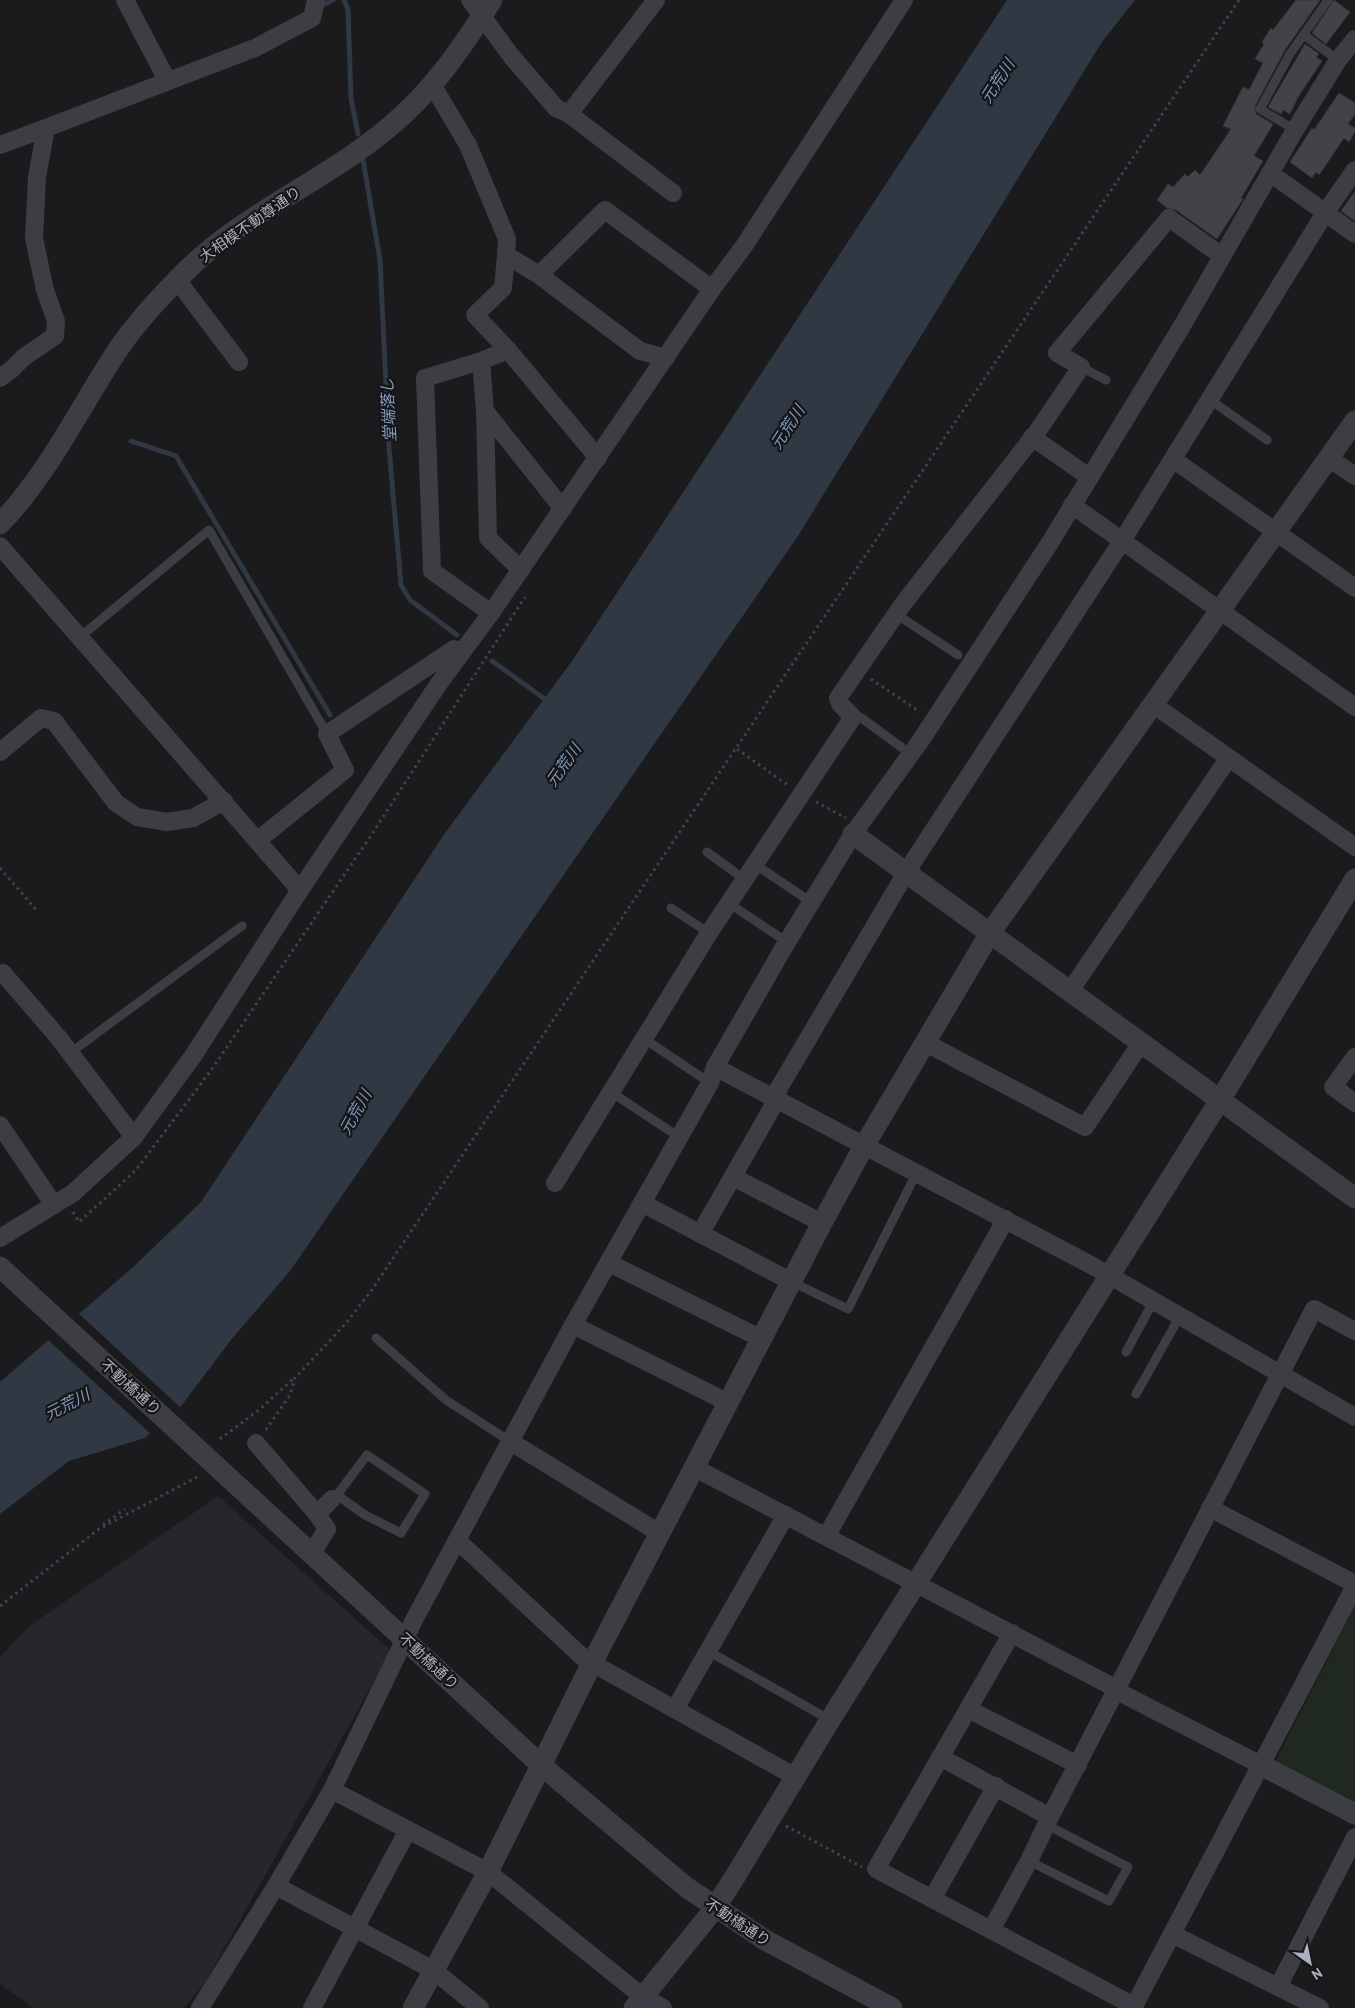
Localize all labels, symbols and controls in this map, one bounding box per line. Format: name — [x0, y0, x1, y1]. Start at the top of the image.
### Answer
water label: 元荒川 — [976, 54, 1020, 107]
street label: 大相模不動尊通り — [195, 182, 305, 266]
water label: 堂端落し — [376, 378, 400, 442]
water label: 元荒川 — [766, 400, 810, 453]
water label: 元荒川 — [541, 738, 586, 790]
water label: 元荒川 — [335, 1084, 376, 1138]
street label: 不動橋通り — [97, 1355, 165, 1419]
water label: 元荒川 — [41, 1383, 95, 1424]
street label: 不動橋通り — [395, 1628, 463, 1694]
street label: 不動橋通り — [701, 1894, 775, 1950]
north arrow — [1285, 1938, 1335, 1988]
text: N — [1308, 1964, 1326, 1984]

